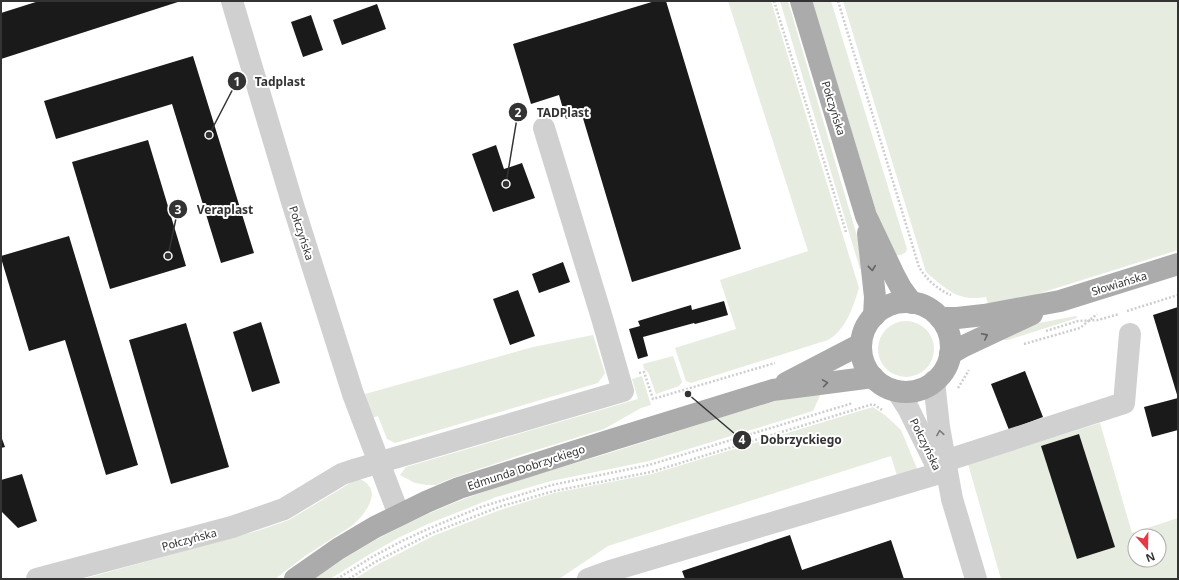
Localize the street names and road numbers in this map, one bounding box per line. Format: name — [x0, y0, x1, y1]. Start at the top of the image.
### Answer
street label: Połczyńska — [819, 79, 849, 137]
street label: Połczyńska — [286, 204, 318, 262]
street label: Słowiańska — [1090, 267, 1148, 299]
street label: Połczyńska — [907, 415, 945, 473]
street label: Edmunda Dobrzyckiego — [465, 441, 587, 493]
street label: Połczyńska — [160, 524, 218, 554]

